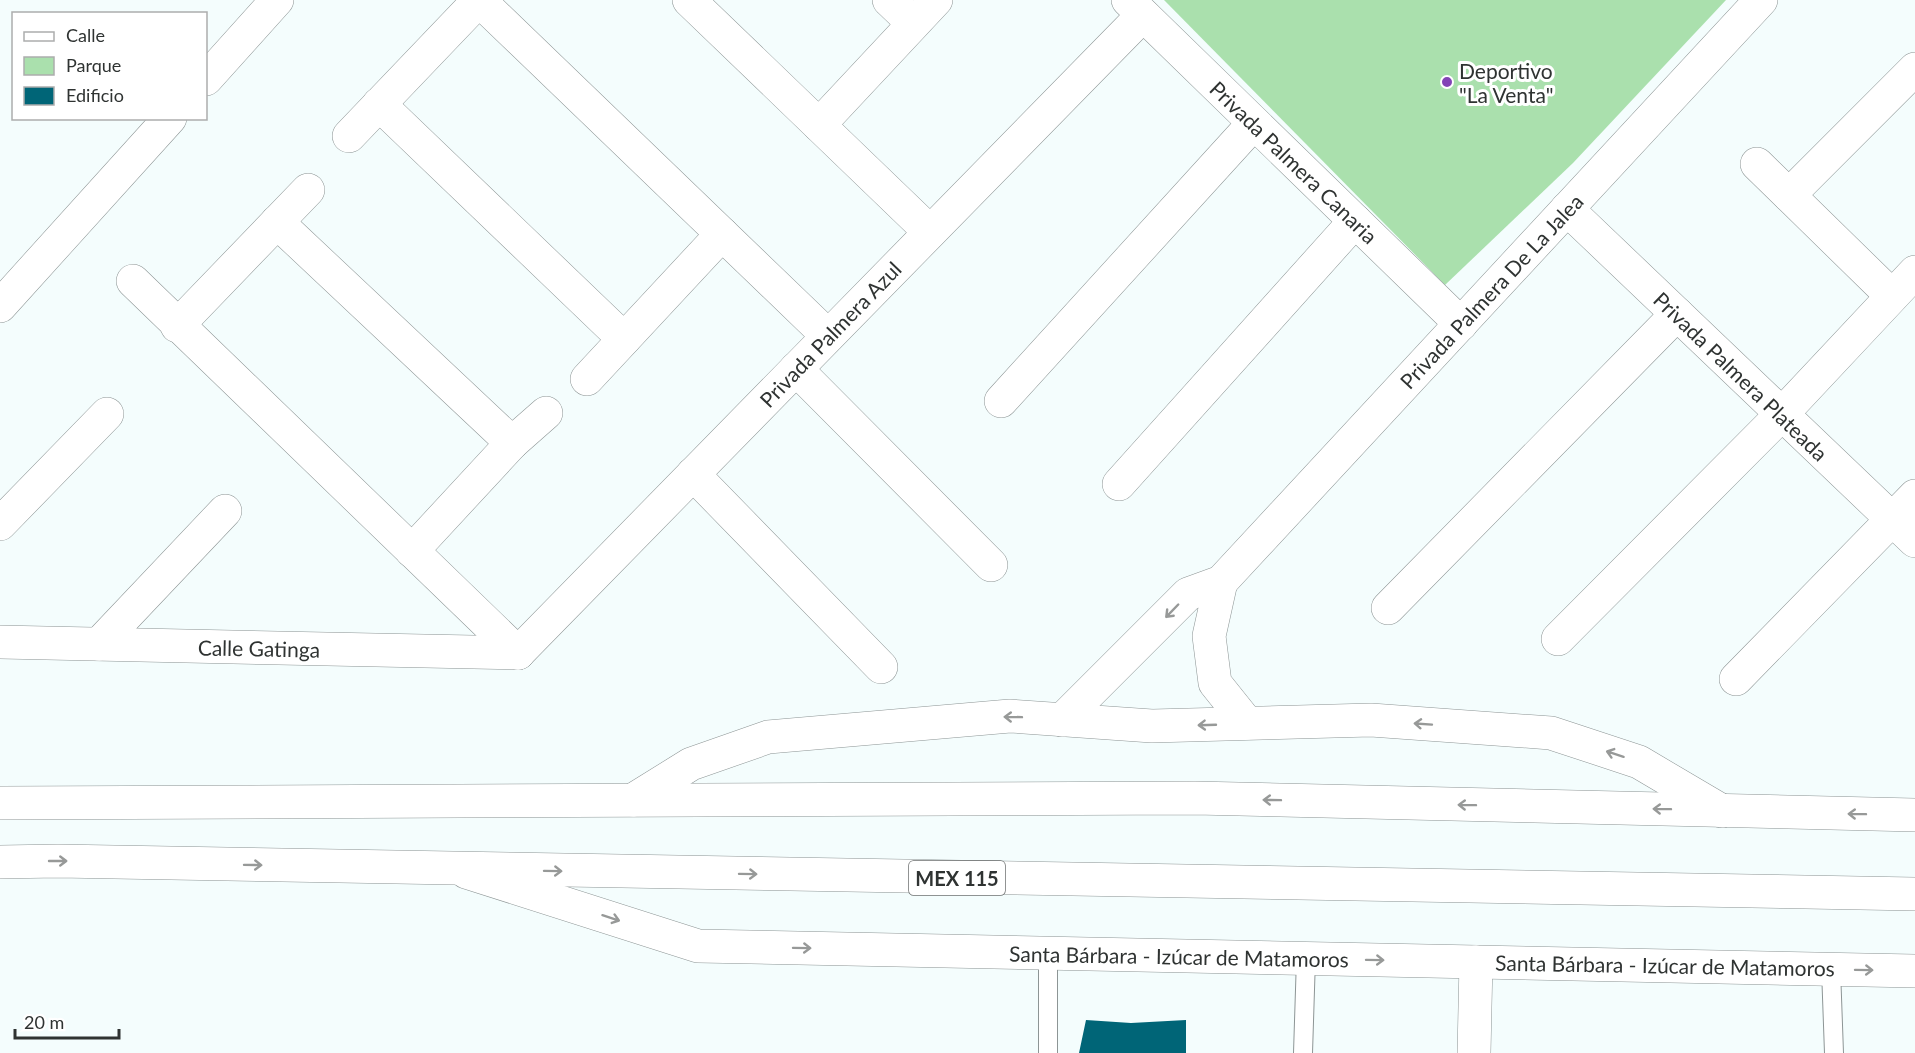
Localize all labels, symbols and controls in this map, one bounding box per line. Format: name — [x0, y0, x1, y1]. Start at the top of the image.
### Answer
legend — [12, 12, 207, 120]
text: Calle — [66, 24, 105, 46]
text: Parque — [66, 54, 121, 76]
place label: Deportivo "La Venta" — [1459, 58, 1553, 107]
marker: Deportivo "La Venta" — [1440, 75, 1454, 89]
street label: Privada Palmera Canaria — [1205, 76, 1383, 248]
text: Edificio — [66, 84, 124, 106]
street label: Privada Palmera De La Jalea — [1394, 189, 1588, 393]
street label: Privada Palmera Azul — [754, 256, 906, 412]
street label: Privada Palmera Plateada — [1649, 286, 1833, 466]
one-way arrow — [1165, 604, 1179, 619]
street label: Calle Gatinga — [198, 634, 320, 662]
one-way arrow — [1003, 711, 1023, 722]
one-way arrow — [1414, 718, 1434, 729]
one-way arrow — [1198, 719, 1218, 730]
one-way arrow — [1606, 748, 1625, 759]
one-way arrow — [1262, 794, 1282, 806]
one-way arrow — [1457, 799, 1477, 810]
one-way arrow — [1652, 803, 1672, 815]
one-way arrow — [1847, 808, 1867, 819]
one-way arrow — [48, 855, 68, 867]
one-way arrow — [243, 859, 263, 871]
road number: MEX 115 — [909, 861, 1005, 895]
one-way arrow — [543, 865, 563, 877]
one-way arrow — [738, 868, 758, 880]
one-way arrow — [601, 914, 620, 925]
street label: Santa Bárbara - Izúcar de Matamoros — [1009, 941, 1349, 971]
one-way arrow — [792, 942, 812, 954]
street label: Santa Bárbara - Izúcar de Matamoros — [1495, 950, 1835, 980]
one-way arrow — [1365, 954, 1385, 965]
one-way arrow — [1853, 964, 1873, 975]
scale bar — [15, 1002, 118, 1040]
text: 20 m — [24, 1011, 64, 1033]

